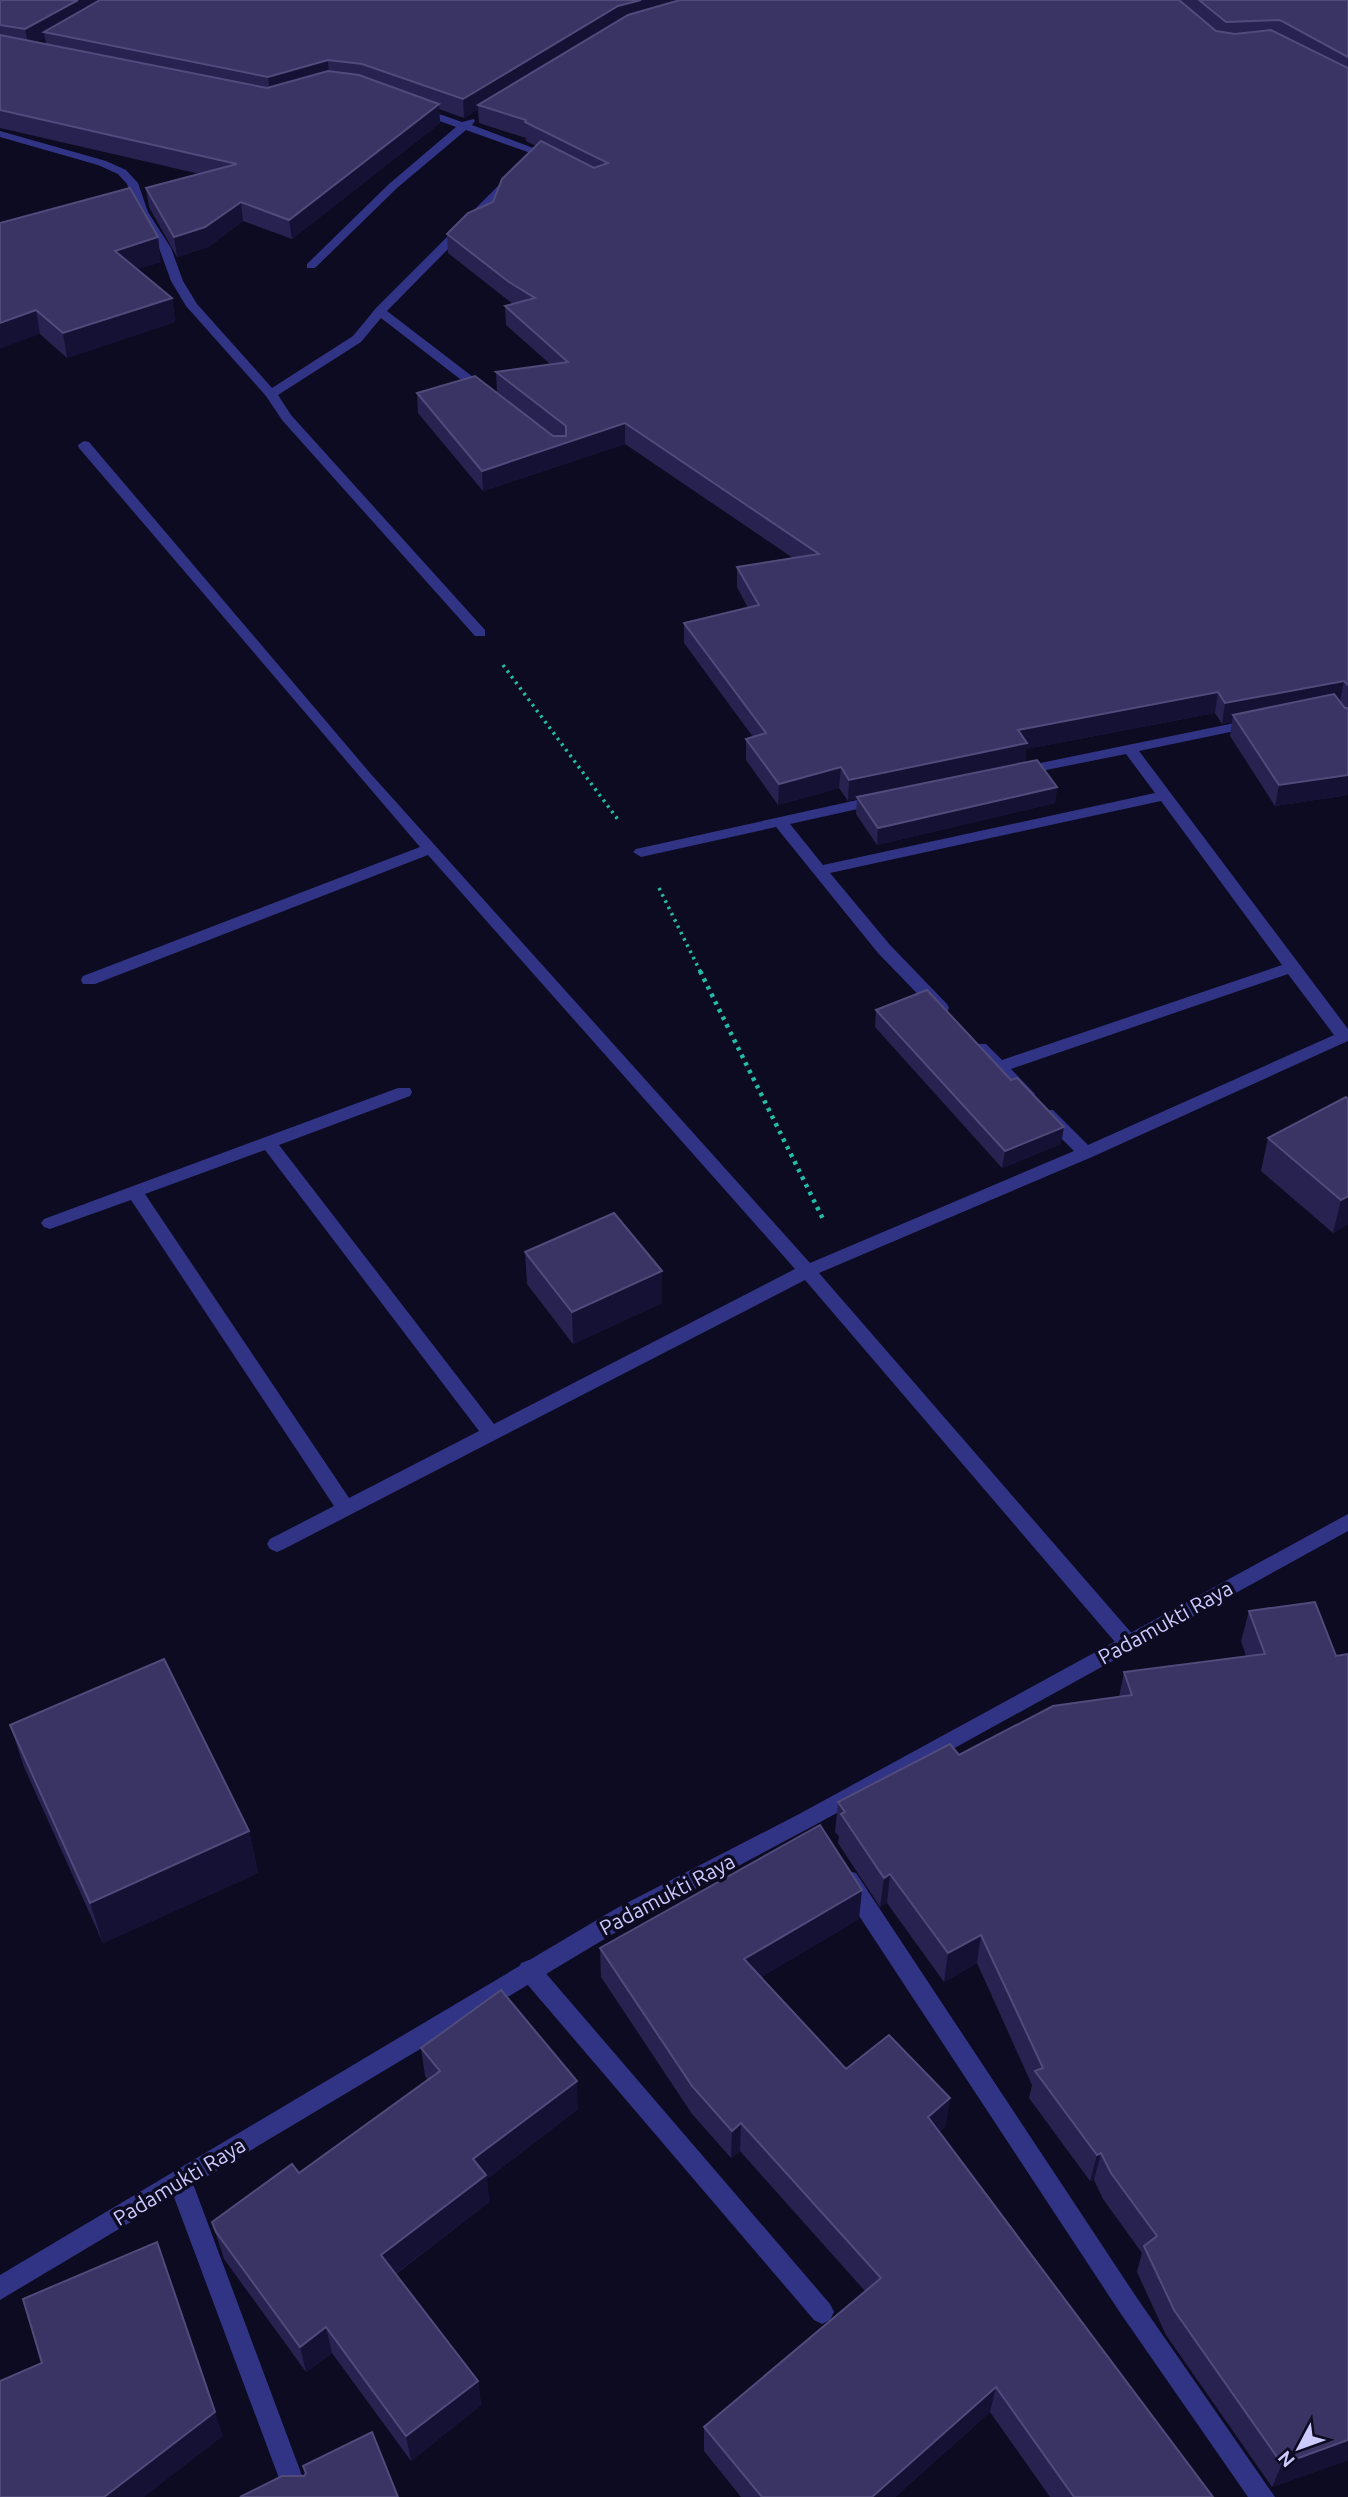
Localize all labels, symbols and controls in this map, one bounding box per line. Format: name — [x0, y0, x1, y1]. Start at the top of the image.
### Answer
street label: Padamukti Raya — [1094, 1575, 1236, 1669]
street label: Padamukti Raya — [595, 1848, 739, 1940]
street label: Padamukti Raya — [109, 2132, 249, 2230]
north arrow — [1264, 2413, 1334, 2483]
text: N — [1273, 2447, 1299, 2472]

